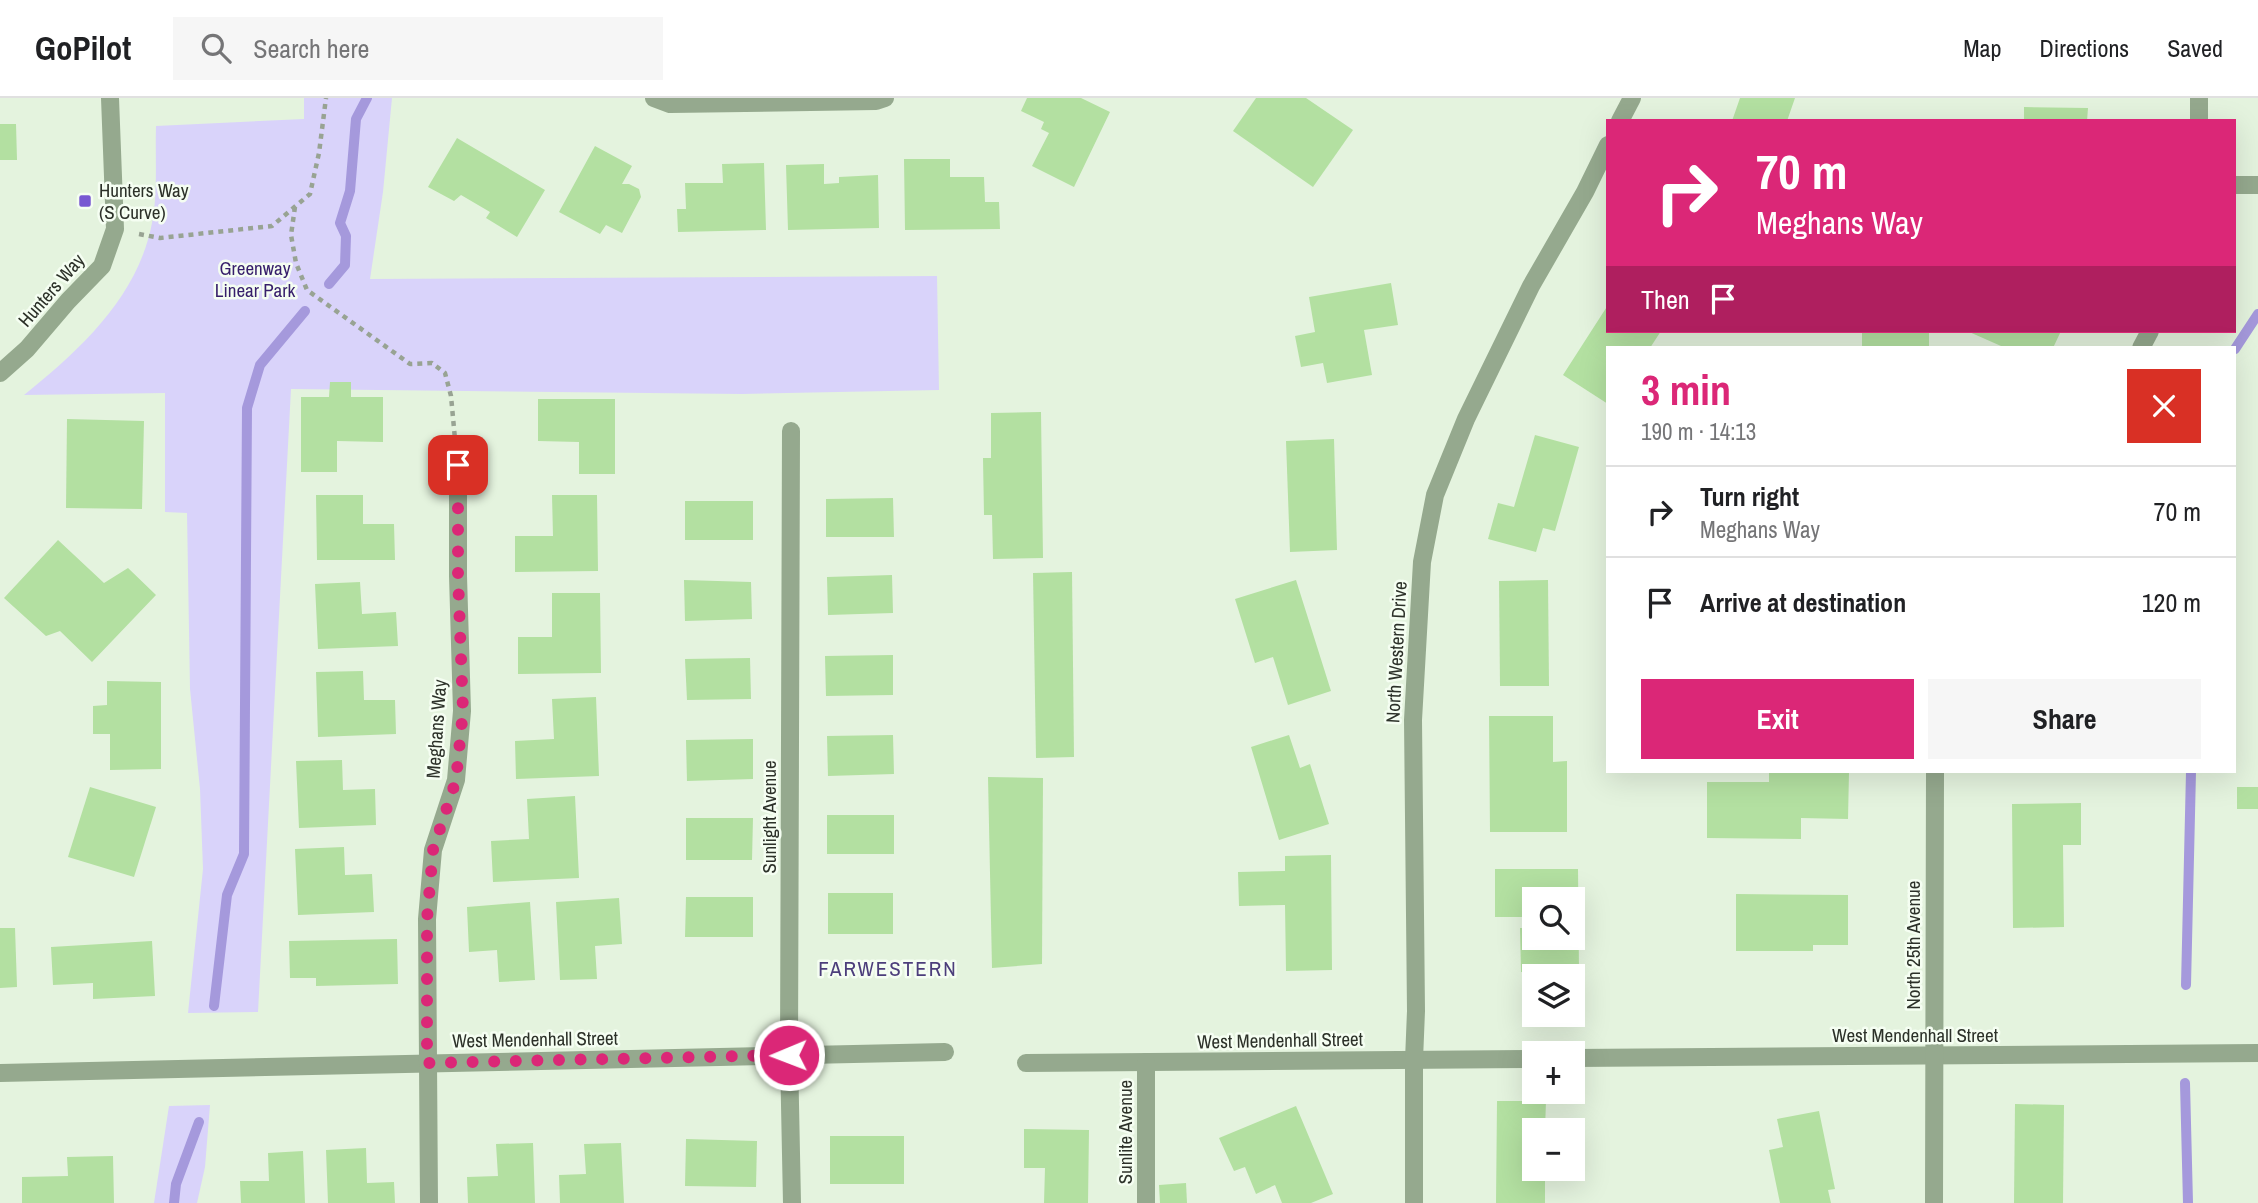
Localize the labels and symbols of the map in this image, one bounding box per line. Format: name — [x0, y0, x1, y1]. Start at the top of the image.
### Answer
place label: Hunters Way (S Curve) — [99, 177, 189, 225]
marker: Hunters Way (S Curve) — [77, 193, 93, 209]
street label: Hunters Way — [12, 248, 90, 332]
park label: Greenway Linear Park — [215, 255, 295, 303]
pin — [428, 435, 488, 495]
street label: North Western Drive — [1379, 581, 1413, 723]
street label: Meghans Way — [420, 679, 452, 779]
street label: Sunlight Avenue — [756, 760, 782, 874]
street label: North 25th Avenue — [1900, 881, 1926, 1009]
district label: FARWESTERN — [818, 954, 958, 983]
position arrow — [752, 1018, 826, 1092]
street label: West Mendenhall Street — [1832, 1022, 1999, 1048]
street label: West Mendenhall Street — [452, 1025, 619, 1053]
street label: West Mendenhall Street — [1197, 1026, 1364, 1054]
street label: Sunlite Avenue — [1112, 1080, 1138, 1184]

